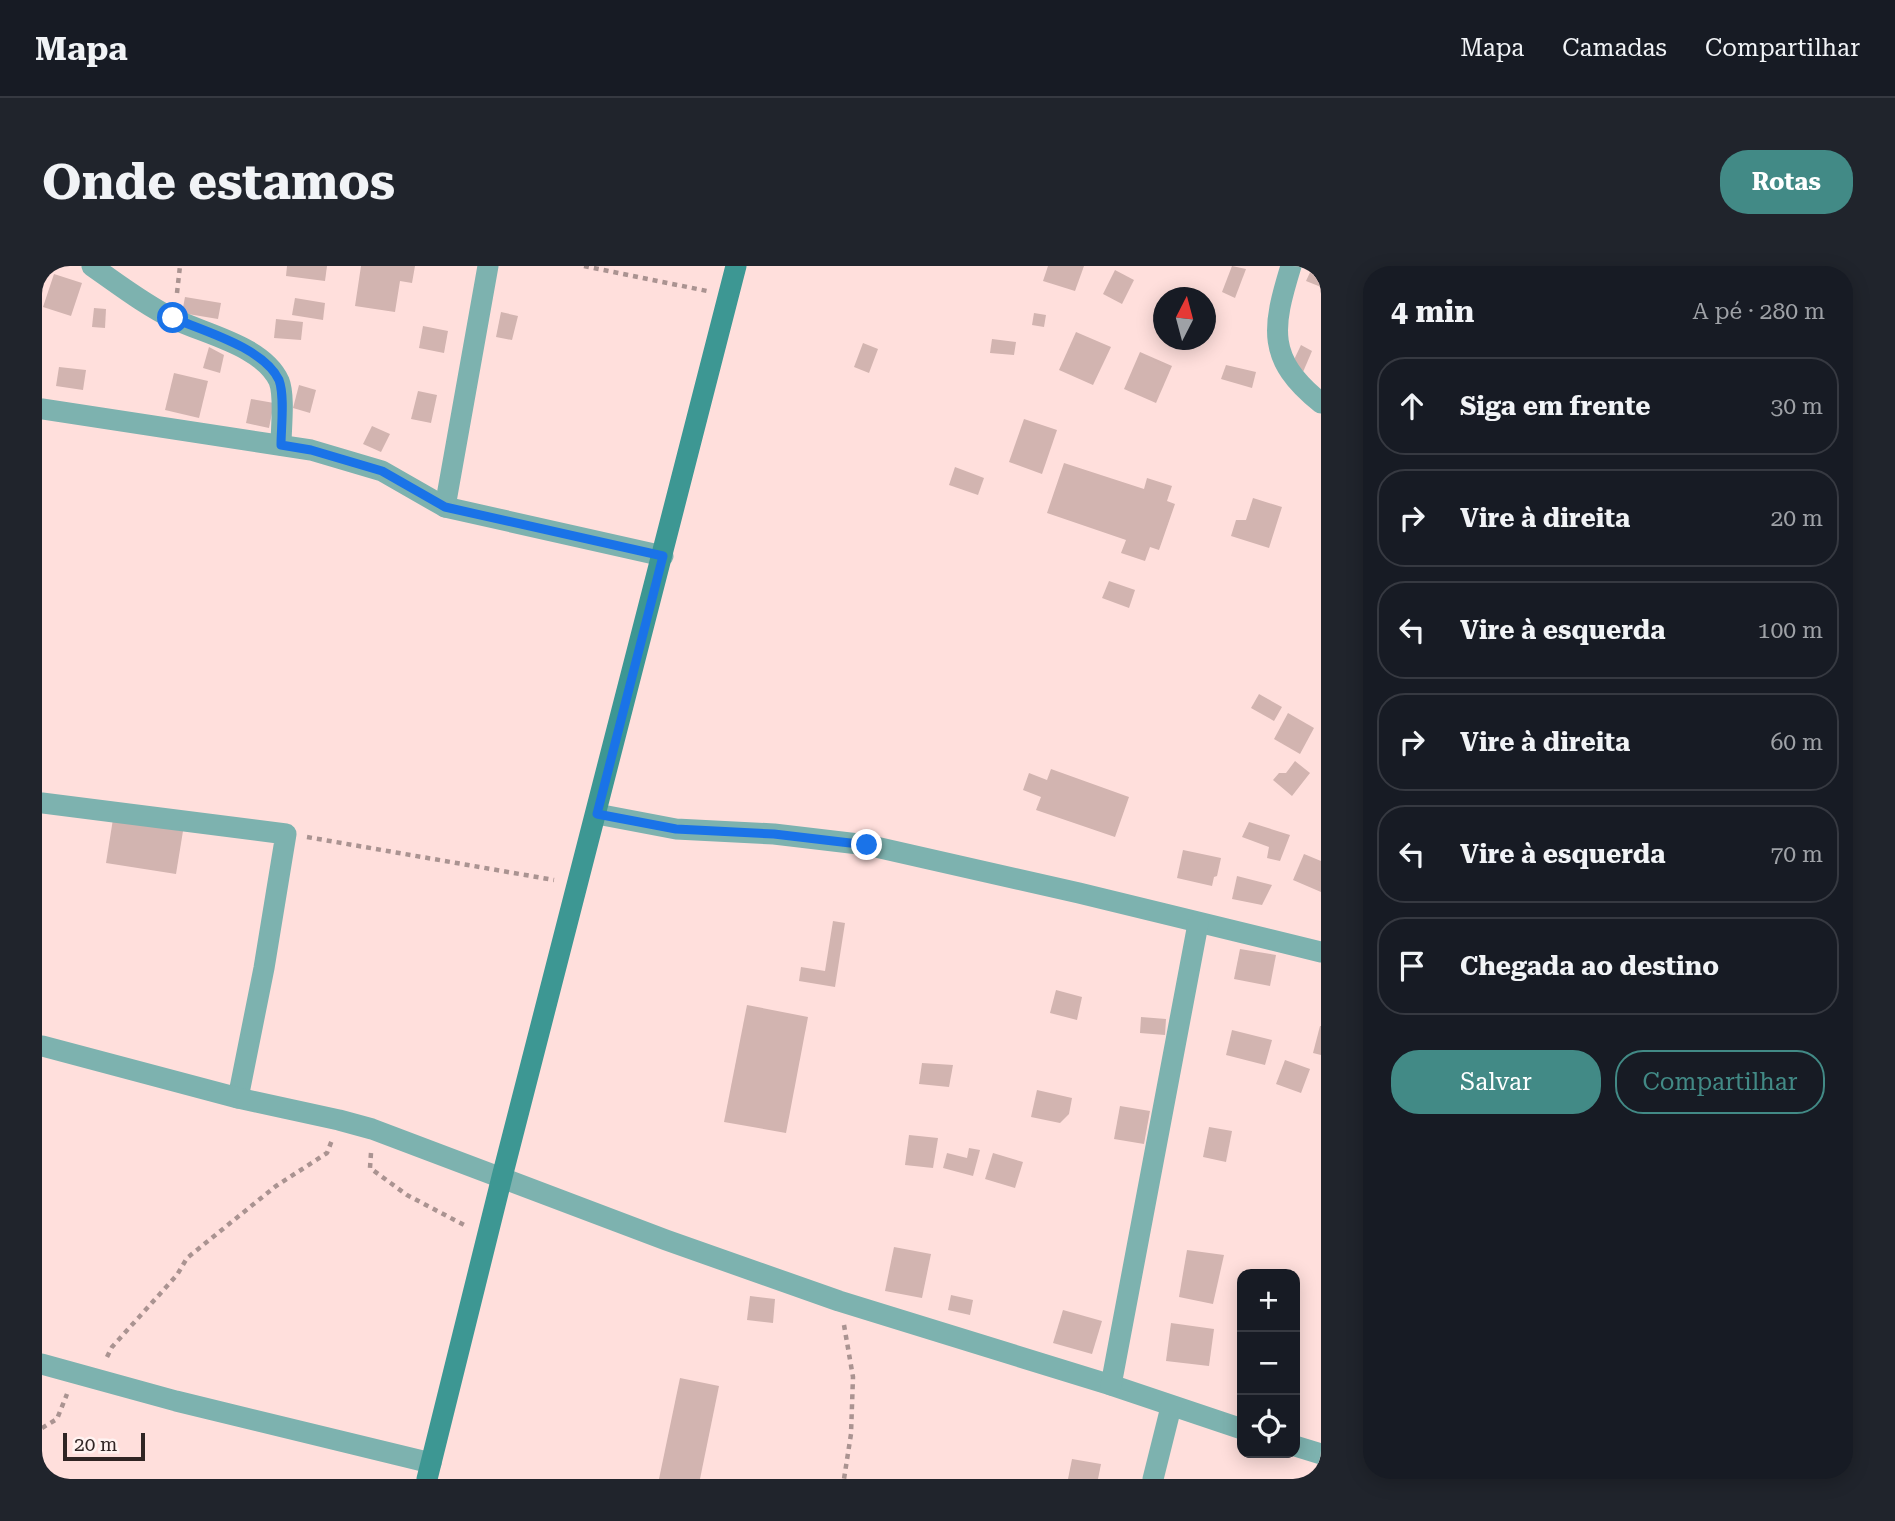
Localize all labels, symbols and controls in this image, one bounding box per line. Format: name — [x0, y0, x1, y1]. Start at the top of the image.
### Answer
text: Mapa — [35, 29, 128, 68]
text: Mapa — [1460, 34, 1524, 62]
text: Camadas — [1562, 34, 1667, 62]
text: Compartilhar — [1705, 34, 1860, 62]
button: Rotas — [1720, 150, 1853, 214]
text: Onde estamos — [42, 154, 395, 211]
north arrow — [1153, 287, 1216, 350]
text: 4 min — [1391, 294, 1474, 329]
text: A pé · 280 m — [1693, 298, 1825, 325]
route start — [157, 302, 188, 333]
icon: ahead — [1393, 387, 1431, 425]
text: Siga em frente — [1460, 391, 1650, 421]
text: 30 m — [1770, 393, 1823, 420]
icon: right — [1393, 499, 1431, 537]
text: Vire à direita — [1460, 503, 1630, 533]
text: 20 m — [1770, 505, 1823, 532]
icon: left — [1393, 611, 1431, 649]
text: Vire à esquerda — [1460, 615, 1665, 645]
text: 100 m — [1758, 617, 1823, 644]
icon: right — [1393, 723, 1431, 761]
text: Vire à direita — [1460, 727, 1630, 757]
text: 60 m — [1770, 729, 1823, 756]
route end — [851, 829, 882, 860]
icon: left — [1393, 835, 1431, 873]
text: Vire à esquerda — [1460, 839, 1665, 869]
text: 70 m — [1770, 841, 1823, 868]
icon: arrive — [1393, 947, 1431, 985]
text: Chegada ao destino — [1460, 951, 1719, 981]
button: Salvar — [1391, 1050, 1601, 1114]
button: Compartilhar — [1615, 1050, 1825, 1114]
map controls — [1237, 1269, 1300, 1458]
button: + — [1237, 1269, 1300, 1332]
button: − — [1237, 1332, 1300, 1395]
button: locate — [1237, 1395, 1300, 1458]
scale bar — [63, 1430, 145, 1462]
text: 20 m — [74, 1433, 117, 1456]

